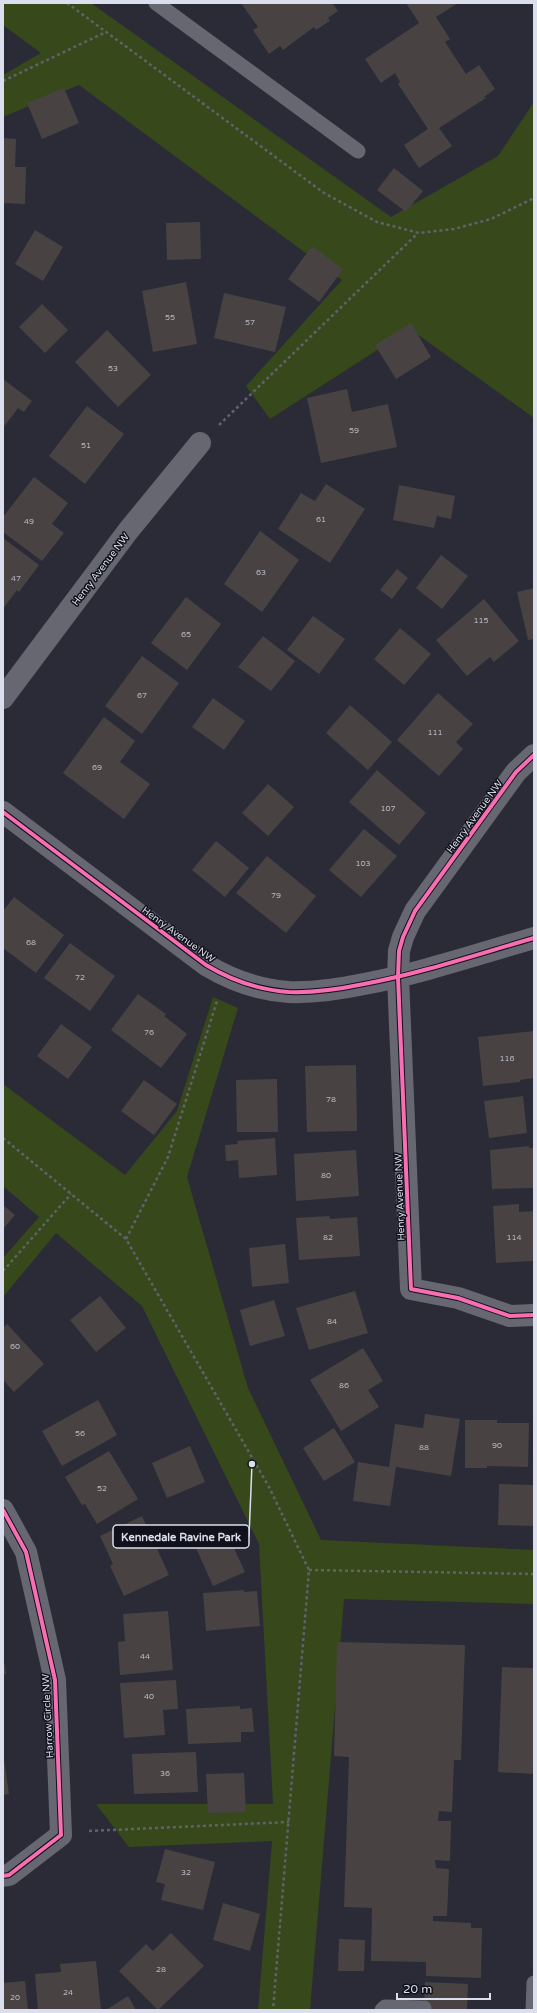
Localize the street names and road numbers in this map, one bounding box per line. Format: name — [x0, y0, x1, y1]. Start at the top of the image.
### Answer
street label: Henry Avenue NW — [70, 531, 132, 608]
street label: Henry Avenue NW — [444, 778, 505, 856]
street label: Henry Avenue NW — [139, 904, 217, 965]
street label: Henry Avenue NW — [392, 1153, 408, 1241]
street label: Harrow Circle NW — [40, 1673, 56, 1758]

